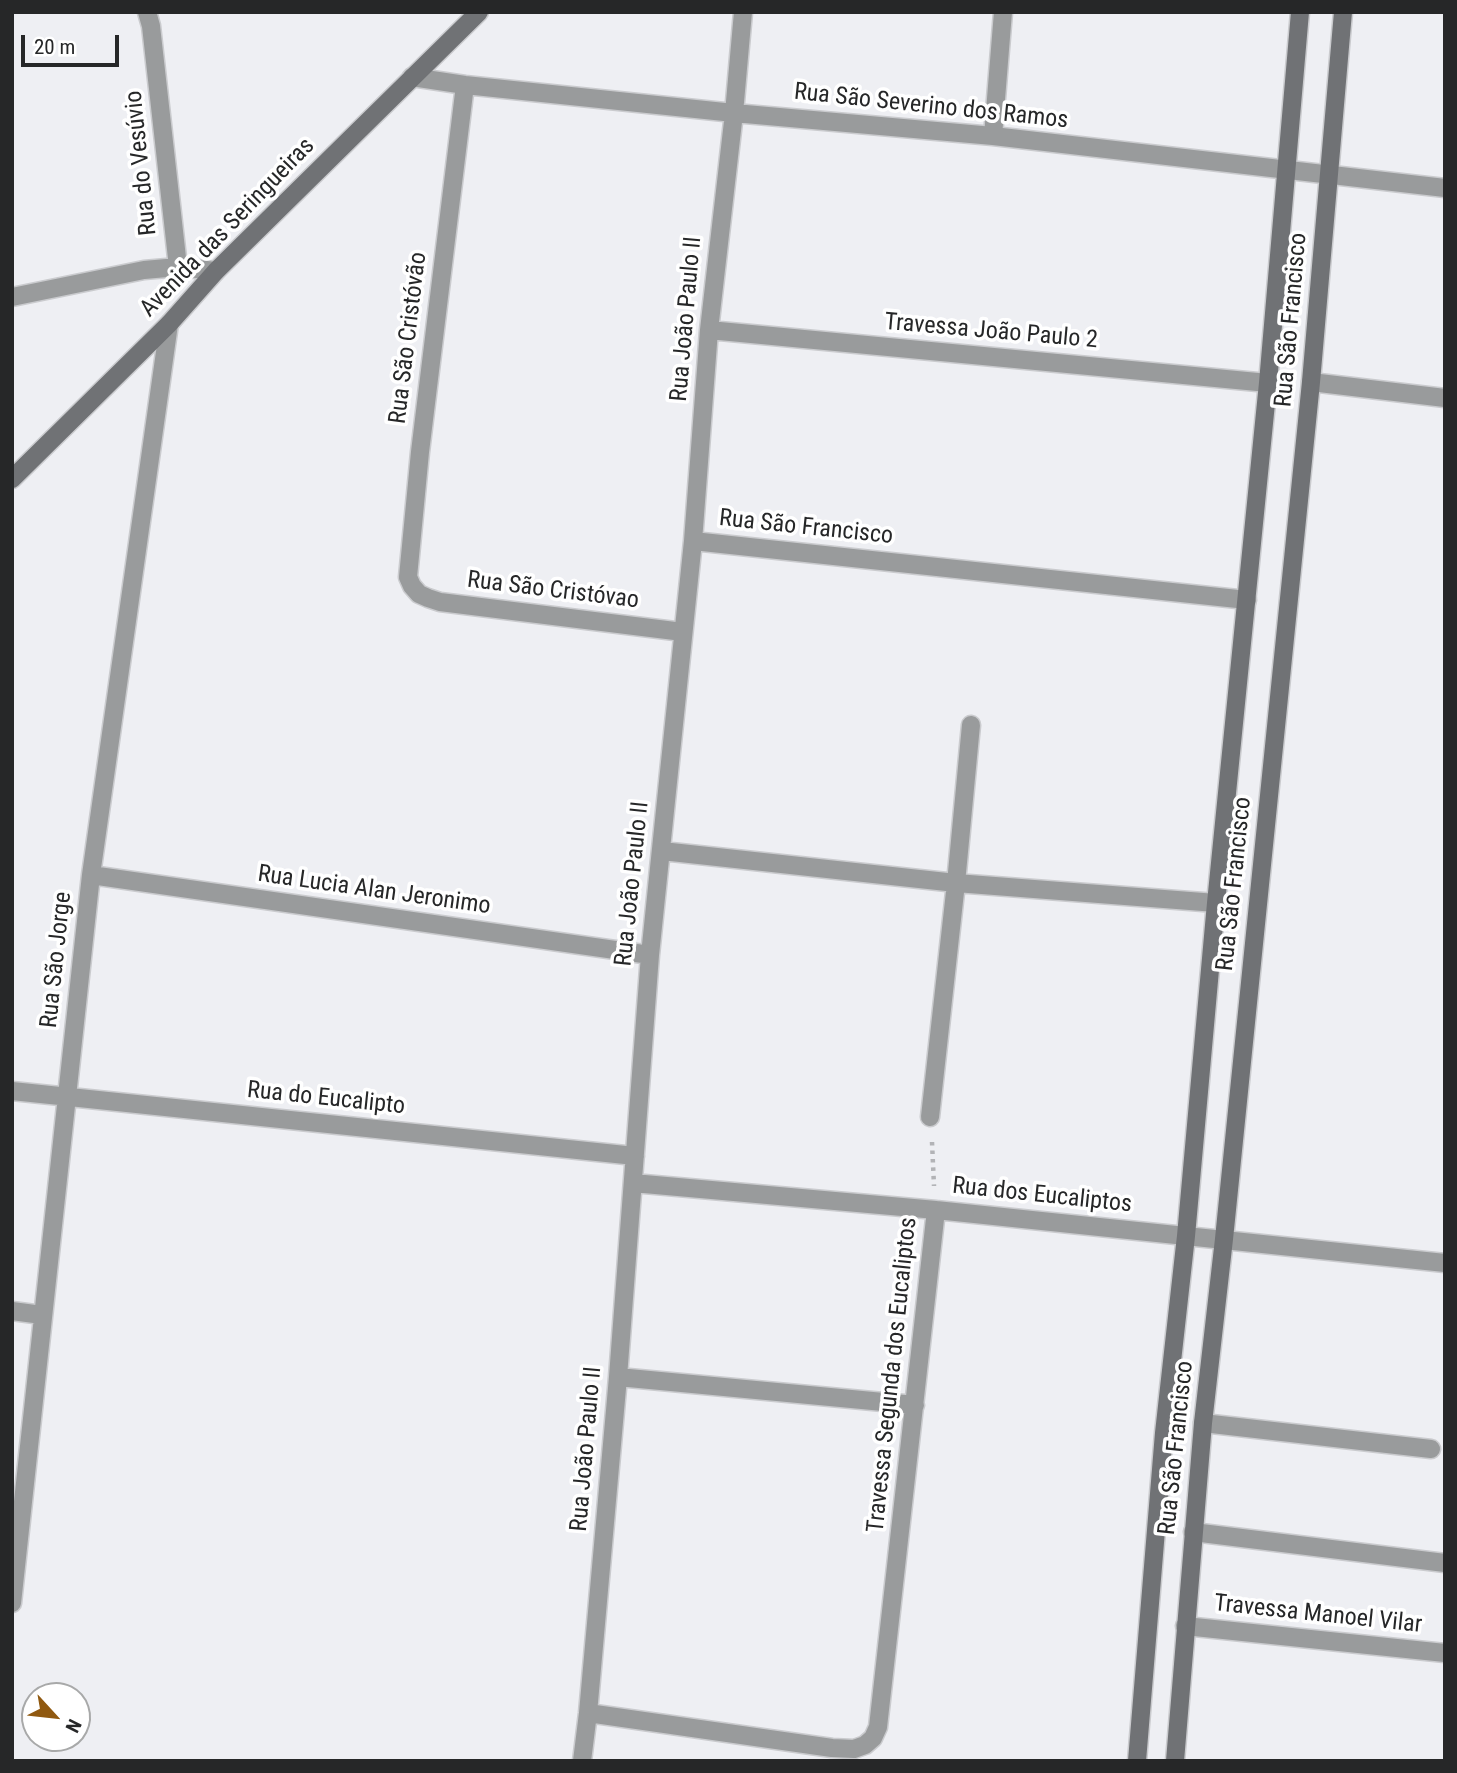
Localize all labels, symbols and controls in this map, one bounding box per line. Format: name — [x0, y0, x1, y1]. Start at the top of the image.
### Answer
scale bar — [24, 21, 122, 65]
text: 20 m — [34, 35, 75, 59]
street label: Rua São Severino dos Ramos — [793, 78, 1069, 136]
street label: Rua do Vesúvio — [120, 89, 164, 237]
street label: Avenida das Seringueiras — [135, 132, 321, 324]
street label: Rua São Francisco — [1270, 232, 1314, 408]
street label: Rua João Paulo II — [665, 235, 709, 403]
street label: Rua São Cristóvão — [384, 251, 434, 425]
street label: Travessa João Paulo 2 — [883, 308, 1099, 356]
street label: Rua São Francisco — [718, 505, 894, 551]
street label: Rua São Cristóvao — [466, 566, 640, 616]
street label: Rua São Francisco — [1212, 796, 1258, 972]
street label: Rua João Paulo II — [610, 800, 656, 968]
street label: Rua Lucia Alan Jeronimo — [256, 860, 492, 922]
street label: Rua São Jorge — [36, 891, 78, 1029]
street label: Rua do Eucalipto — [246, 1076, 406, 1122]
street label: Rua dos Eucaliptos — [951, 1172, 1133, 1220]
street label: Travessa Segunda dos Eucaliptos — [862, 1216, 924, 1534]
street label: Rua São Francisco — [1154, 1360, 1200, 1536]
street label: Rua João Paulo II — [565, 1365, 609, 1533]
street label: Travessa Manoel Vilar — [1213, 1590, 1423, 1640]
north arrow — [21, 1682, 91, 1752]
text: N — [60, 1715, 86, 1736]

